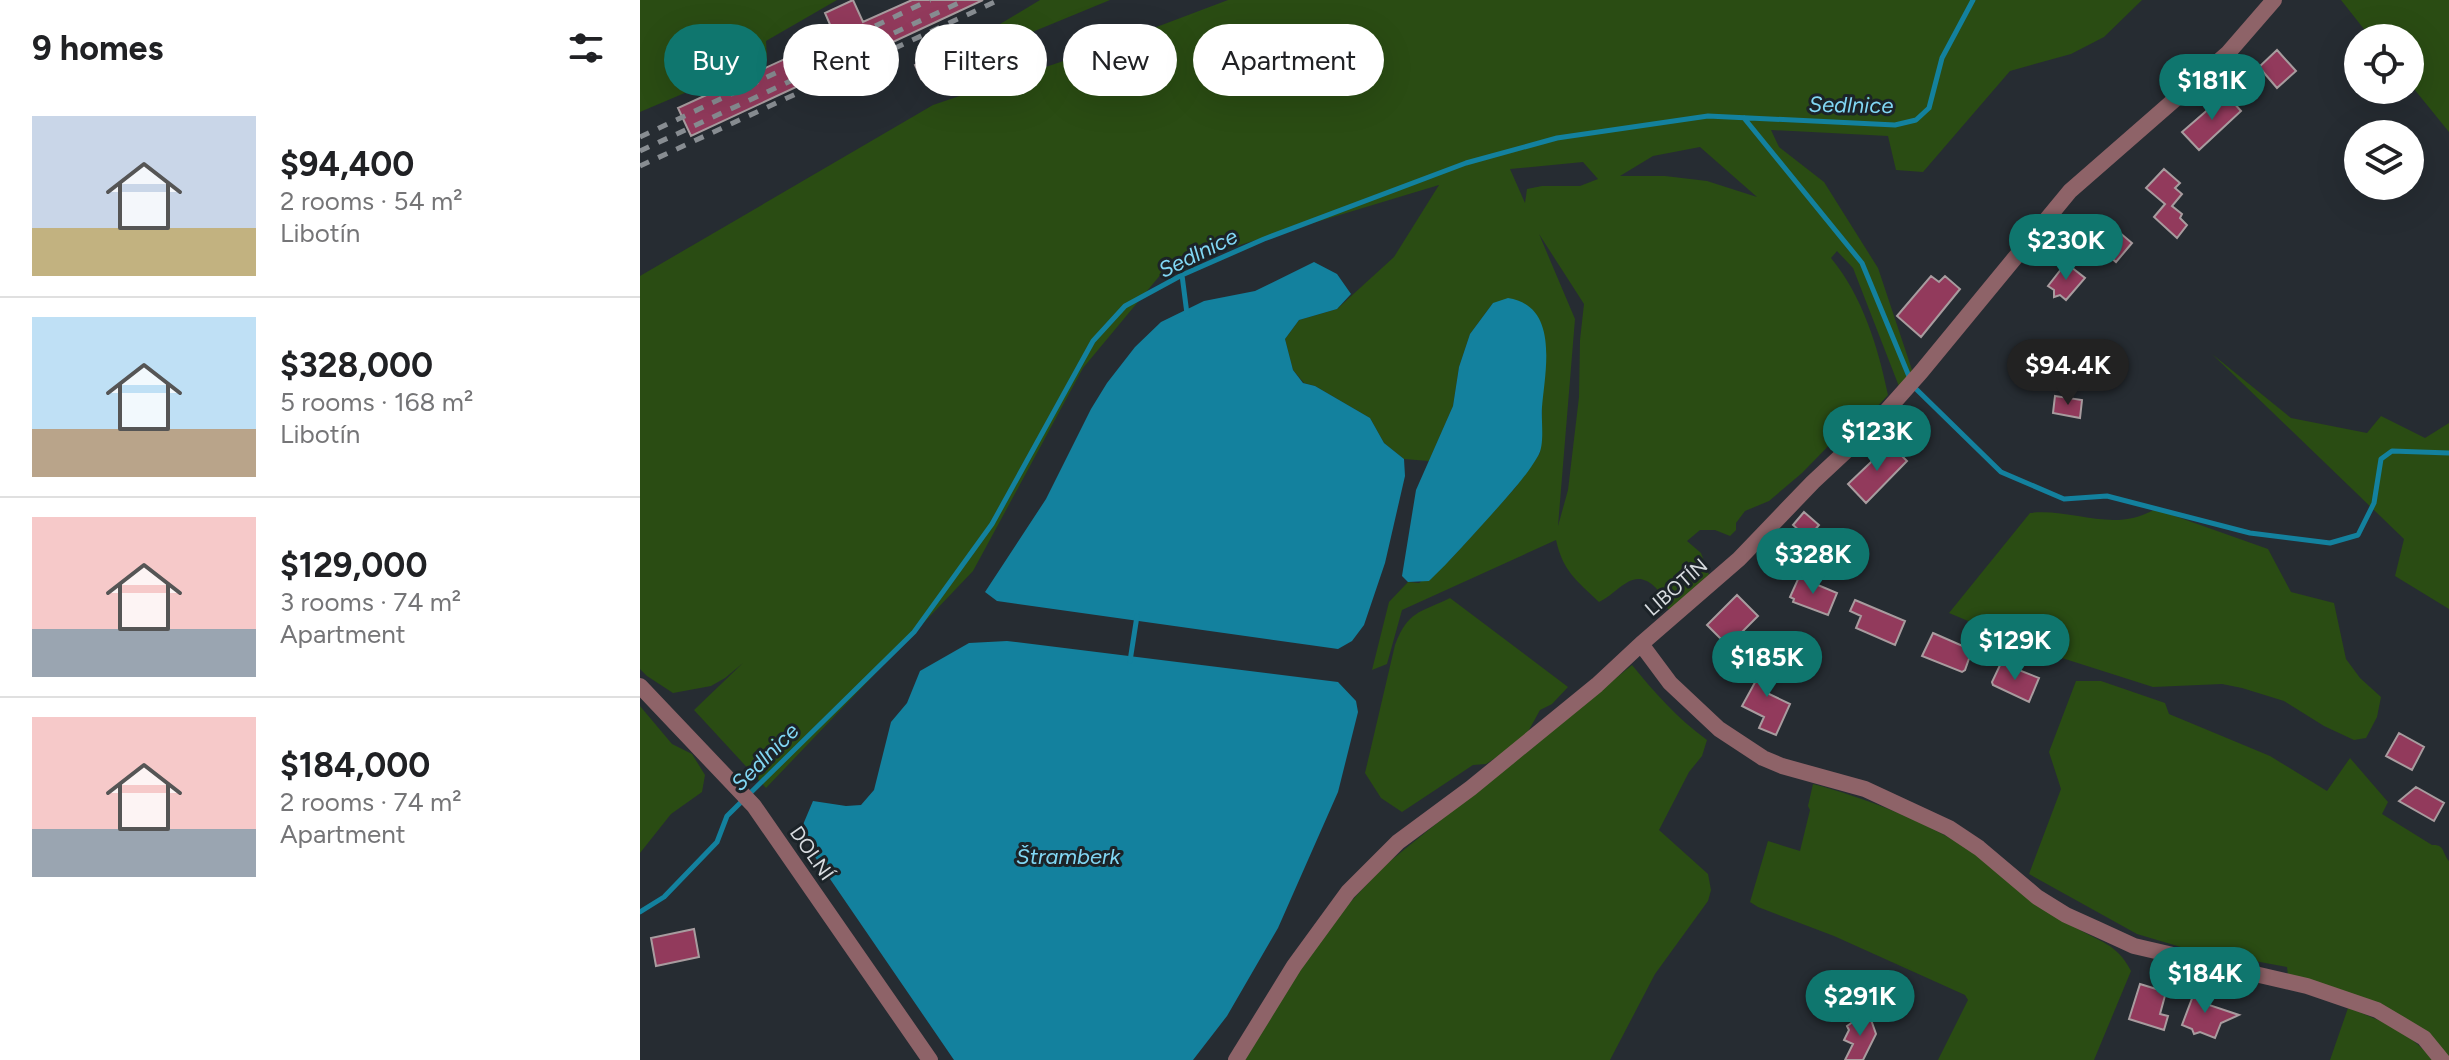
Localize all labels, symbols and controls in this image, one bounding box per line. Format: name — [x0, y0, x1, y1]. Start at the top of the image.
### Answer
chip: Buy — [664, 24, 767, 96]
chip: Rent — [783, 24, 899, 96]
chip: Filters — [915, 24, 1047, 96]
chip: New — [1063, 24, 1177, 96]
chip: Apartment — [1193, 24, 1384, 96]
map controls — [2344, 24, 2424, 200]
button: locate — [2344, 24, 2424, 104]
icon: filters — [564, 26, 608, 70]
text: 9 homes — [32, 28, 163, 69]
pin: $181K — [2156, 54, 2268, 122]
text: $181K — [2177, 64, 2247, 96]
water label: Sedlnice — [1808, 91, 1894, 119]
button: layers — [2344, 120, 2424, 200]
text: $94,400 — [280, 144, 414, 185]
icon: home — [96, 148, 192, 244]
text: 2 rooms · 54 m² — [280, 185, 463, 217]
pin: $230K — [2010, 214, 2122, 282]
text: Libotín — [280, 217, 360, 249]
water label: Sedlnice — [1154, 222, 1242, 284]
text: $230K — [2027, 224, 2105, 256]
pin: $94.4K — [2003, 339, 2133, 407]
text: $328,000 — [280, 345, 433, 386]
icon: home — [96, 349, 192, 445]
text: $94.4K — [2025, 349, 2111, 381]
text: 5 rooms · 168 m² — [280, 386, 473, 418]
pin: $123K — [1821, 405, 1933, 473]
text: $123K — [1841, 415, 1913, 447]
text: Libotín — [280, 418, 360, 450]
pin: $328K — [1757, 528, 1869, 596]
text: $328K — [1774, 538, 1852, 570]
text: $129,000 — [280, 545, 427, 586]
icon: home — [96, 549, 192, 645]
street label: LIBOTÍN — [1640, 553, 1712, 621]
text: 3 rooms · 74 m² — [280, 586, 461, 618]
pin: $129K — [1959, 614, 2071, 682]
text: Apartment — [280, 618, 406, 650]
text: $129K — [1979, 624, 2051, 656]
pin: $185K — [1711, 631, 1823, 699]
text: $185K — [1730, 641, 1804, 673]
water label: Sedlnice — [725, 717, 805, 797]
text: $184,000 — [280, 745, 430, 786]
icon: home — [96, 749, 192, 845]
text: 2 rooms · 74 m² — [280, 786, 462, 818]
text: Apartment — [280, 818, 406, 850]
street label: DOLNÍ — [785, 821, 840, 885]
water label: Štramberk — [1016, 843, 1121, 870]
pin: $184K — [2149, 947, 2261, 1015]
text: $184K — [2167, 957, 2243, 989]
pin: $291K — [1804, 970, 1916, 1038]
text: $291K — [1824, 980, 1896, 1012]

